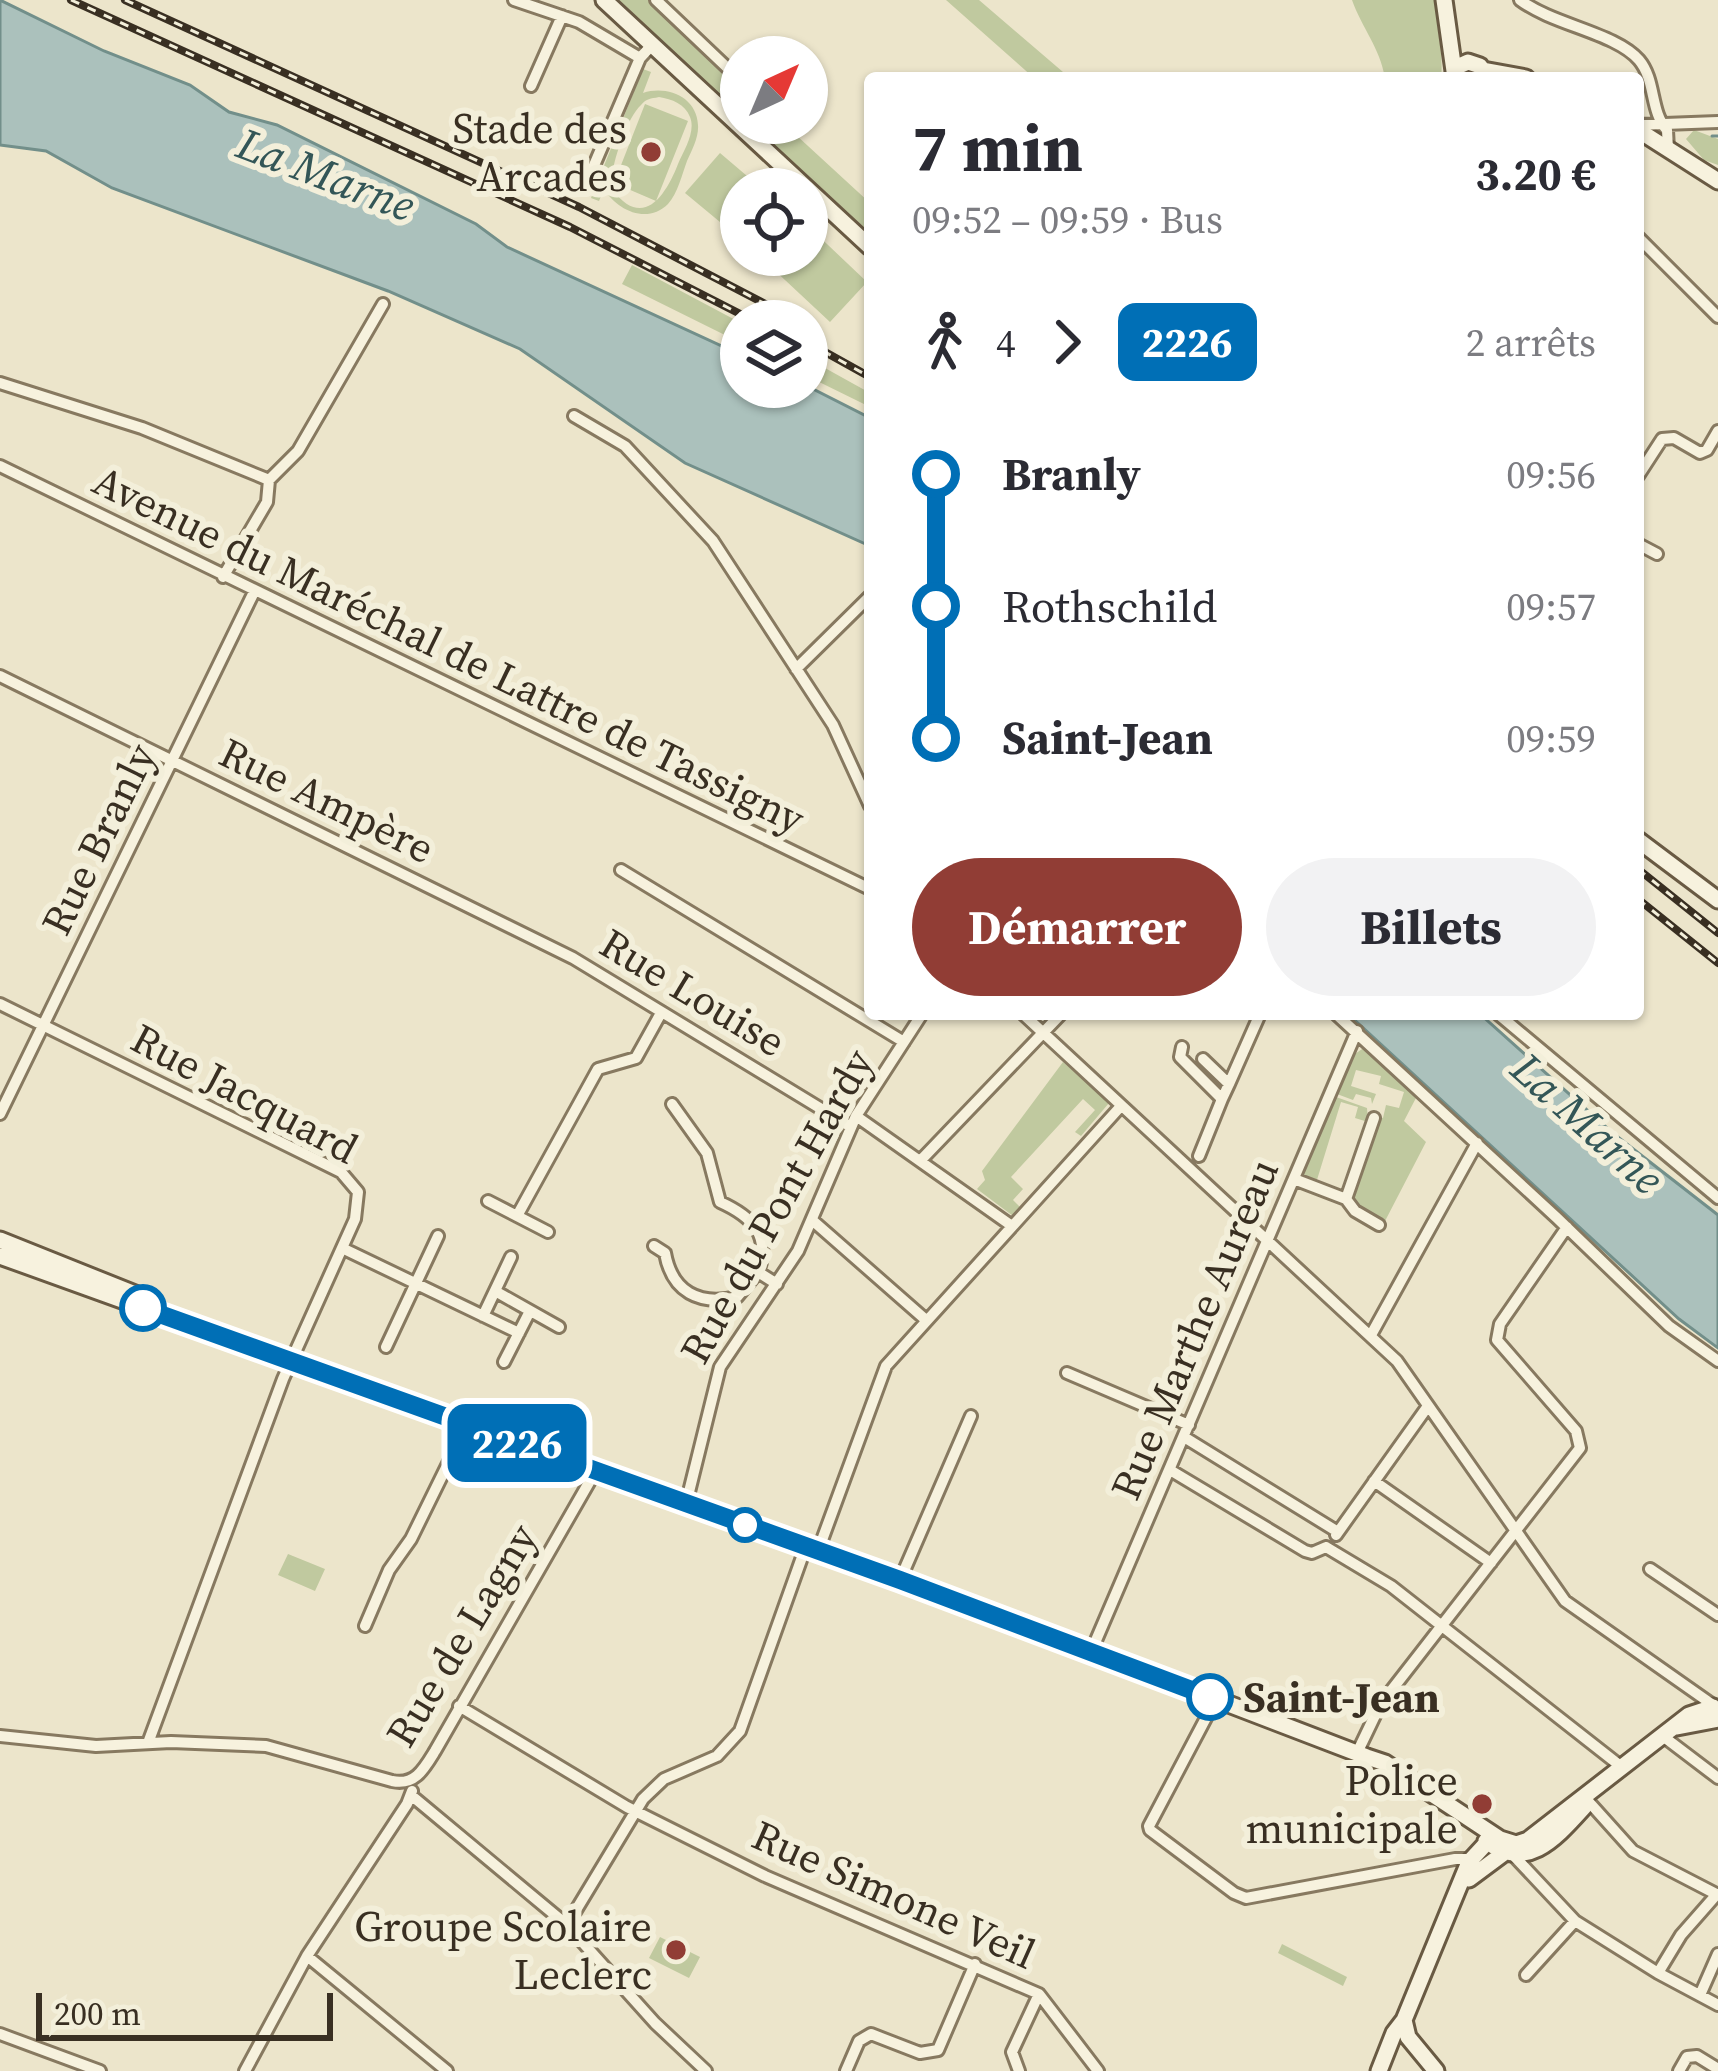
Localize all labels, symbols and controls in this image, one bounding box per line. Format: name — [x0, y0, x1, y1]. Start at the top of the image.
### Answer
north arrow — [720, 36, 828, 144]
map controls — [720, 36, 828, 408]
place label: Stade des Arcades — [452, 99, 627, 205]
text: 7 min — [912, 103, 1083, 193]
water label: La Marne — [227, 111, 424, 236]
marker: Stade des Arcades — [638, 139, 664, 165]
text: 3.20 € — [1475, 143, 1596, 205]
button: locate — [720, 168, 828, 276]
text: 09:52 – 09:59 · Bus — [912, 193, 1223, 246]
button: layers — [720, 300, 828, 408]
icon: walk — [912, 309, 978, 375]
icon: forward — [1034, 309, 1100, 375]
text: 2226 — [1142, 313, 1233, 371]
text: 4 — [996, 316, 1016, 369]
text: 2 arrêts — [1466, 316, 1596, 369]
text: Branly — [1002, 443, 1141, 505]
text: 09:56 — [1506, 448, 1596, 501]
street label: Avenue du Maréchal de Lattre de Tassigny — [84, 451, 815, 847]
text: Rothschild — [1002, 575, 1217, 637]
text: 09:57 — [1506, 580, 1596, 633]
text: Saint-Jean — [1002, 707, 1213, 769]
text: 09:59 — [1506, 712, 1596, 765]
street label: Rue Ampère — [210, 723, 444, 877]
street label: Rue Branly — [27, 733, 169, 944]
button: Démarrer — [912, 858, 1242, 996]
button: Billets — [1266, 858, 1596, 996]
street label: Rue Louise — [590, 914, 796, 1070]
street label: Rue Jacquard — [122, 1009, 369, 1177]
water label: La Marne — [1498, 1037, 1678, 1208]
street label: Rue du Pont Hardy — [666, 1038, 887, 1374]
street label: Rue Marthe Aureau — [1096, 1150, 1292, 1508]
unlabelled marker — [121, 1286, 165, 1330]
line badge: 2226 — [433, 1404, 601, 1482]
text: 2226 — [471, 1414, 563, 1472]
unlabelled marker — [729, 1509, 761, 1541]
street label: Rue de Lagny — [372, 1512, 551, 1757]
place label: Saint-Jean — [1243, 1668, 1440, 1726]
marker: Saint-Jean — [1188, 1675, 1232, 1719]
place label: Police municipale — [1246, 1751, 1458, 1857]
marker: Police municipale — [1469, 1791, 1495, 1817]
street label: Rue Simone Veil — [743, 1806, 1045, 1982]
place label: Groupe Scolaire Leclerc — [354, 1897, 652, 2003]
marker: Groupe Scolaire Leclerc — [663, 1937, 689, 1963]
scale bar — [36, 1987, 333, 2040]
text: 200 m — [54, 1991, 141, 2036]

